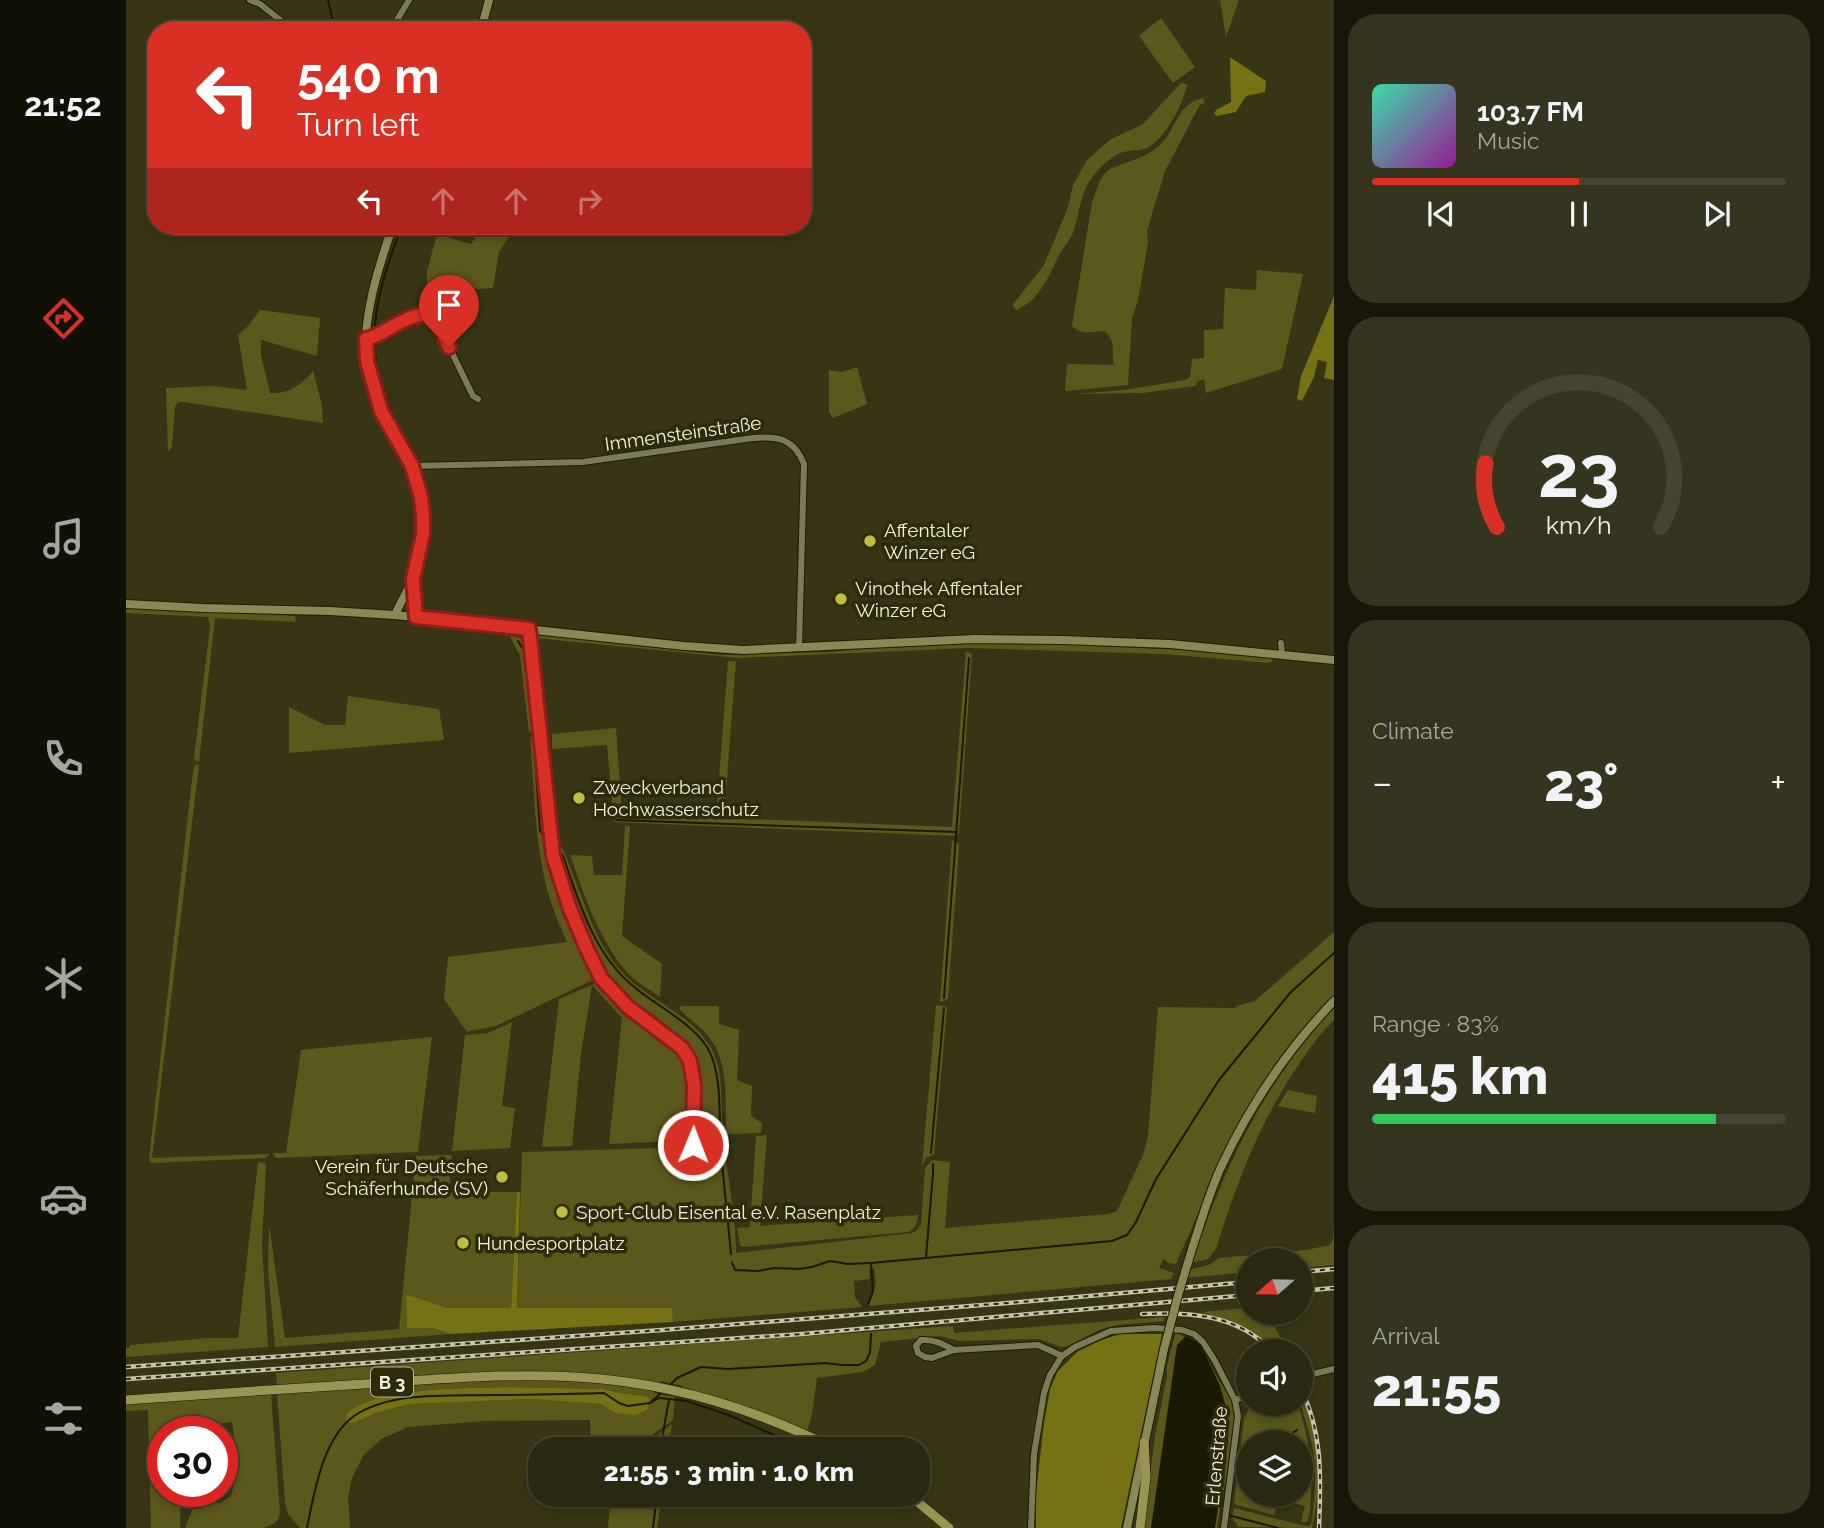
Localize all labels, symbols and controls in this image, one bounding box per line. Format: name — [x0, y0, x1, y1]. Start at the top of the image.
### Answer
text: 540 m — [297, 47, 440, 104]
icon: left — [182, 49, 273, 140]
text: 21:52 — [24, 86, 102, 123]
text: 103.7 FM — [1477, 97, 1584, 127]
text: Turn left — [297, 106, 419, 143]
text: Music — [1477, 127, 1540, 154]
icon: left — [351, 182, 389, 220]
icon: ahead — [424, 182, 462, 220]
icon: ahead — [497, 182, 535, 220]
icon: right — [570, 182, 608, 220]
icon: previous — [1422, 195, 1460, 233]
icon: pause — [1560, 195, 1598, 233]
icon: next — [1698, 195, 1736, 233]
pin — [419, 275, 479, 347]
icon: arrive — [430, 286, 468, 324]
icon: directions — [39, 294, 88, 343]
street label: Immensteinstraße — [603, 411, 763, 455]
text: 23 — [1538, 430, 1620, 515]
text: km/h — [1546, 510, 1612, 540]
icon: music — [39, 514, 88, 563]
place label: Affentaler Winzer eG — [884, 519, 975, 563]
marker: Affentaler Winzer eG — [862, 533, 878, 549]
place label: Vinothek Affentaler Winzer eG — [855, 577, 1023, 621]
marker: Vinothek Affentaler Winzer eG — [833, 591, 849, 607]
text: Climate — [1372, 717, 1454, 744]
icon: phone — [39, 734, 88, 783]
text: 23° — [1544, 752, 1618, 813]
text: − — [1372, 760, 1392, 805]
text: + — [1770, 760, 1786, 805]
place label: Zweckverband Hochwasserschutz — [593, 776, 759, 820]
marker: Zweckverband Hochwasserschutz — [571, 790, 587, 806]
icon: climate — [39, 954, 88, 1003]
text: Range · 83% — [1372, 1010, 1499, 1037]
text: 415 km — [1372, 1045, 1548, 1106]
position arrow — [656, 1108, 730, 1182]
place label: Verein für Deutsche Schäferhunde (SV) — [315, 1155, 488, 1199]
marker: Verein für Deutsche Schäferhunde (SV) — [494, 1169, 510, 1185]
icon: car — [39, 1174, 88, 1223]
place label: Sport-Club Eisental e.V. Rasenplatz — [576, 1201, 881, 1223]
marker: Sport-Club Eisental e.V. Rasenplatz — [554, 1204, 570, 1220]
place label: Hundesportplatz — [477, 1232, 624, 1254]
marker: Hundesportplatz — [455, 1235, 471, 1251]
north arrow — [1236, 1248, 1312, 1325]
map controls — [1236, 1248, 1313, 1507]
text: Arrival — [1372, 1322, 1439, 1349]
button: sound — [1236, 1339, 1313, 1416]
text: 21:55 — [1372, 1357, 1501, 1418]
road number: B 3 — [371, 1367, 413, 1396]
icon: filters — [39, 1394, 88, 1443]
street label: Erlenstraße — [1201, 1405, 1231, 1507]
speed limit sign: 30 — [147, 1416, 238, 1507]
button: layers — [1236, 1430, 1313, 1507]
text: 21:55 · 3 min · 1.0 km — [604, 1457, 854, 1487]

